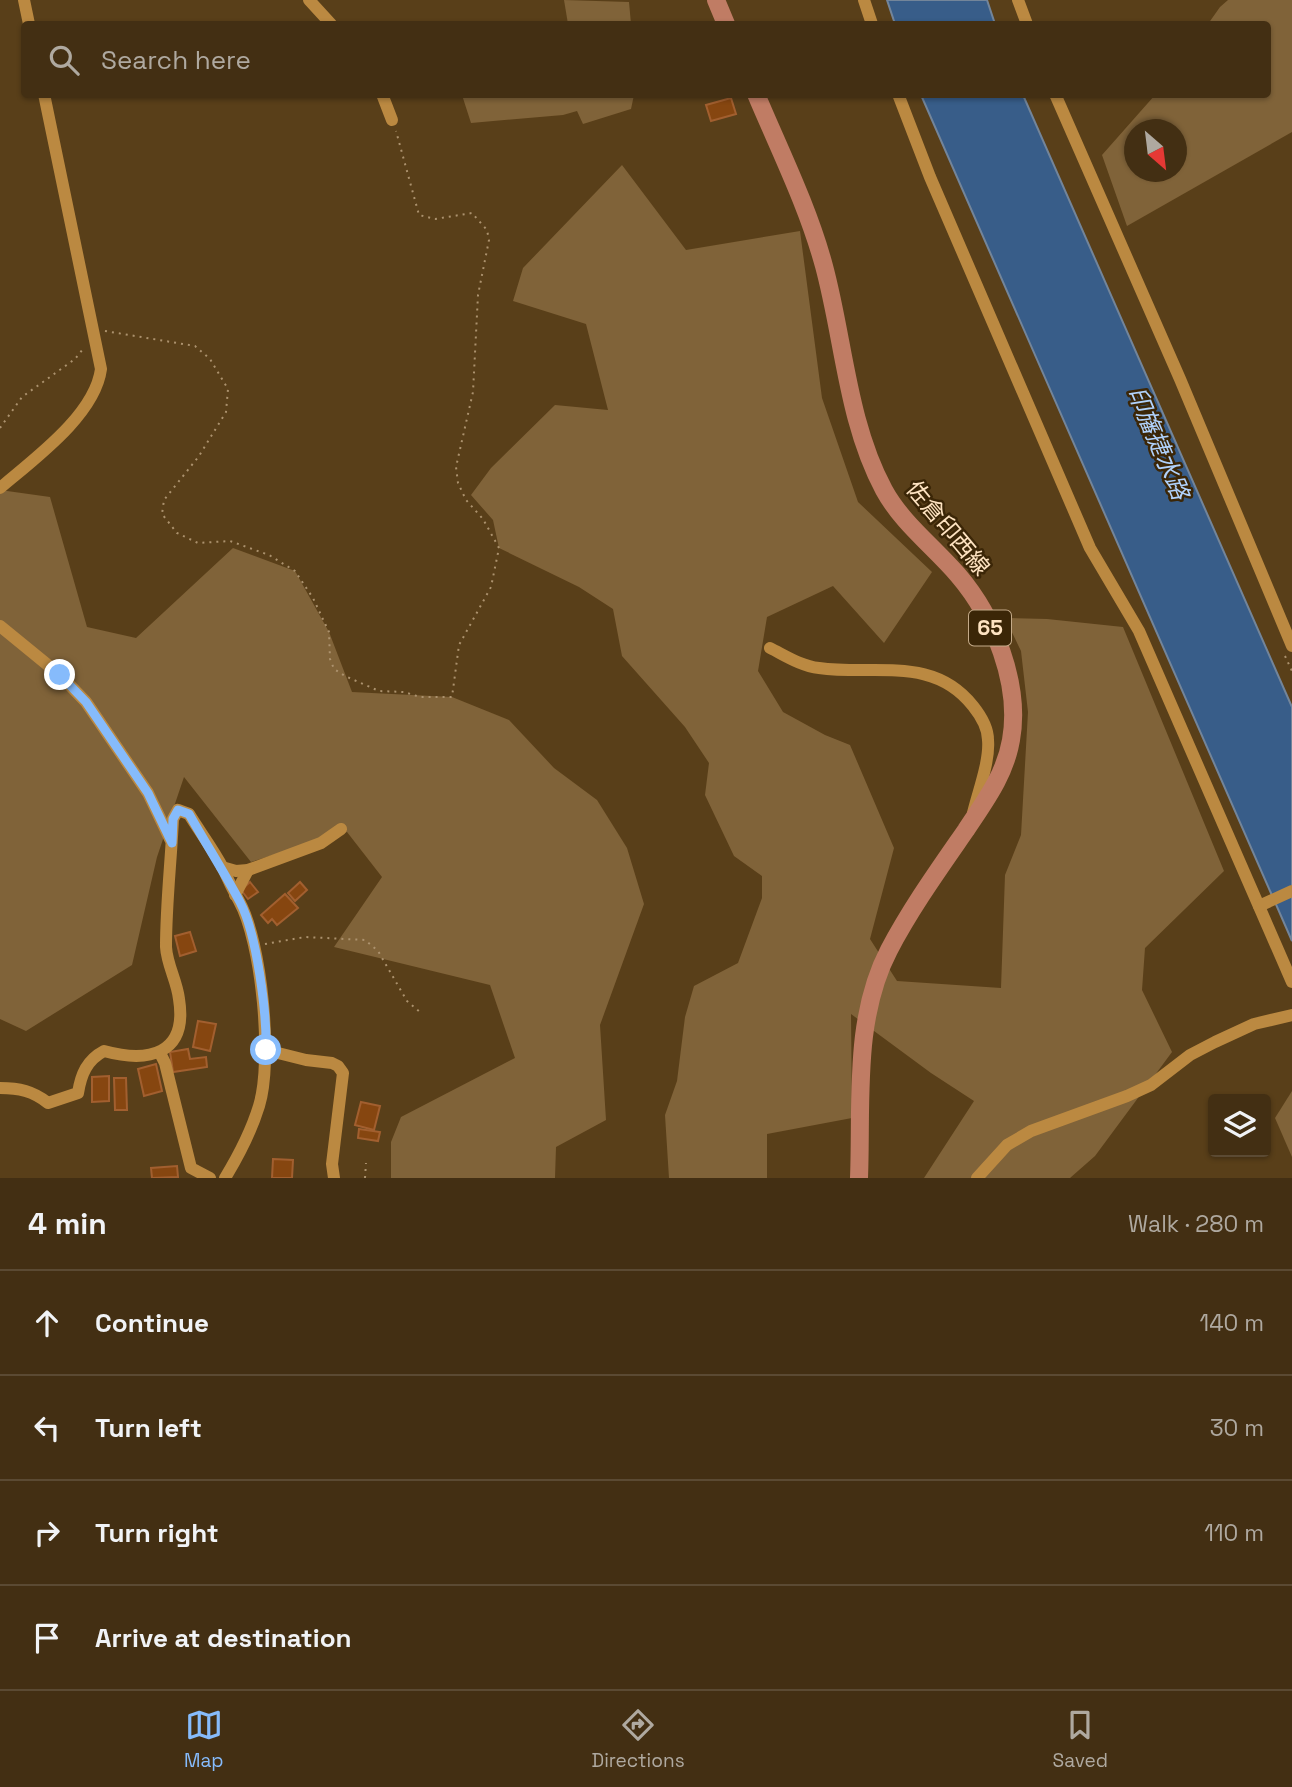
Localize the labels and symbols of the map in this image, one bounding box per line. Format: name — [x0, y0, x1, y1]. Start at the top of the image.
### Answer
north arrow — [1124, 119, 1187, 182]
water label: 印旛捷水路 — [1121, 382, 1197, 506]
street label: 佐倉印西線 — [900, 474, 996, 582]
road number: 65 — [969, 610, 1011, 646]
route end — [44, 659, 75, 690]
route start — [250, 1034, 281, 1065]

